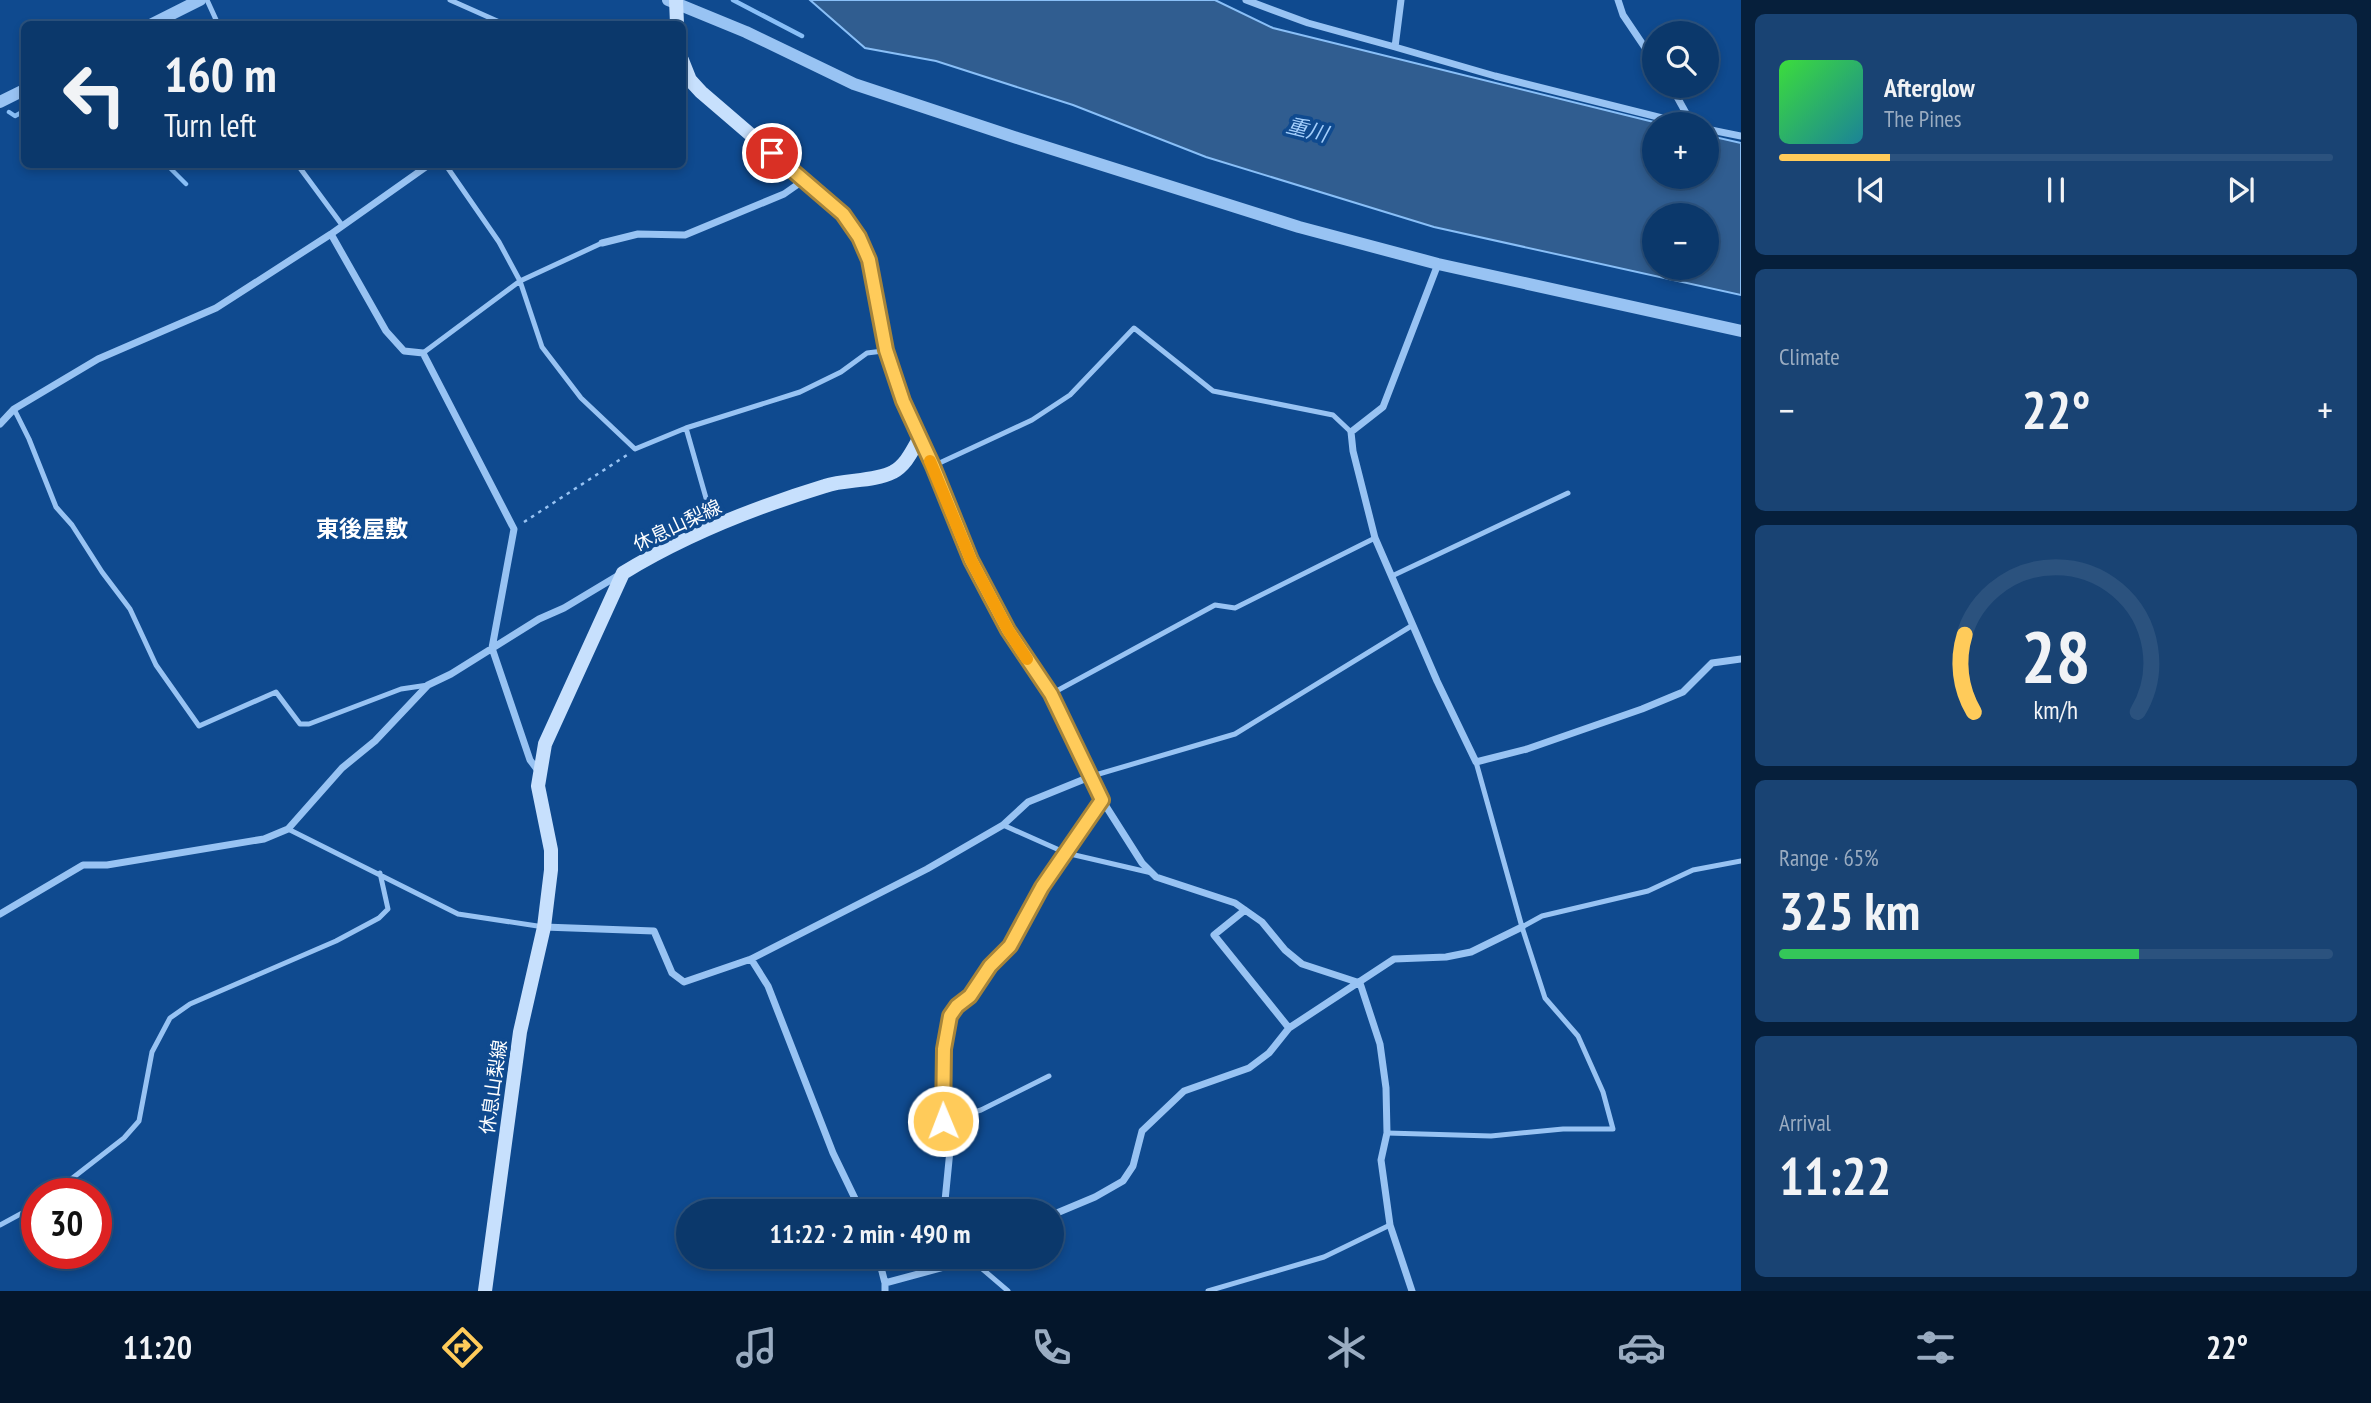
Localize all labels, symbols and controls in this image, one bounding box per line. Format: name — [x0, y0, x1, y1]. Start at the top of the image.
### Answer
map controls — [1642, 21, 1719, 280]
button: search — [1642, 21, 1719, 98]
text: 160 m — [164, 42, 277, 106]
icon: left — [49, 49, 140, 140]
text: Afterglow — [1884, 71, 1975, 104]
text: Turn left — [164, 104, 256, 146]
text: The Pines — [1884, 104, 1962, 133]
water label: 重川 — [1283, 111, 1333, 148]
button: + — [1642, 112, 1719, 189]
pin — [742, 123, 802, 183]
icon: arrive — [753, 134, 791, 172]
icon: previous — [1852, 171, 1890, 209]
icon: pause — [2037, 171, 2075, 209]
icon: next — [2222, 171, 2260, 209]
button: − — [1642, 203, 1719, 280]
text: Climate — [1779, 342, 1840, 371]
text: 22° — [2022, 376, 2090, 443]
text: − — [1779, 385, 1795, 434]
text: + — [2317, 385, 2333, 434]
street label: 休息山梨線 — [629, 494, 725, 556]
district label: 東後屋敷 — [316, 514, 408, 543]
text: 28 — [2021, 608, 2091, 702]
text: km/h — [2034, 693, 2078, 725]
text: Range · 65% — [1779, 843, 1879, 872]
text: 325 km — [1779, 877, 1920, 944]
street label: 休息山梨線 — [475, 1038, 511, 1136]
position arrow — [906, 1084, 980, 1158]
text: Arrival — [1779, 1108, 1831, 1137]
text: 11:22 — [1779, 1142, 1891, 1209]
speed limit sign: 30 — [21, 1178, 112, 1269]
text: 11:22 · 2 min · 490 m — [770, 1217, 970, 1250]
icon: directions — [438, 1323, 487, 1372]
icon: music — [732, 1323, 781, 1372]
icon: phone — [1027, 1323, 1076, 1372]
icon: climate — [1322, 1323, 1371, 1372]
icon: car — [1617, 1323, 1666, 1372]
icon: filters — [1911, 1323, 1960, 1372]
text: 11:20 — [123, 1326, 192, 1368]
text: 22° — [2206, 1326, 2248, 1368]

